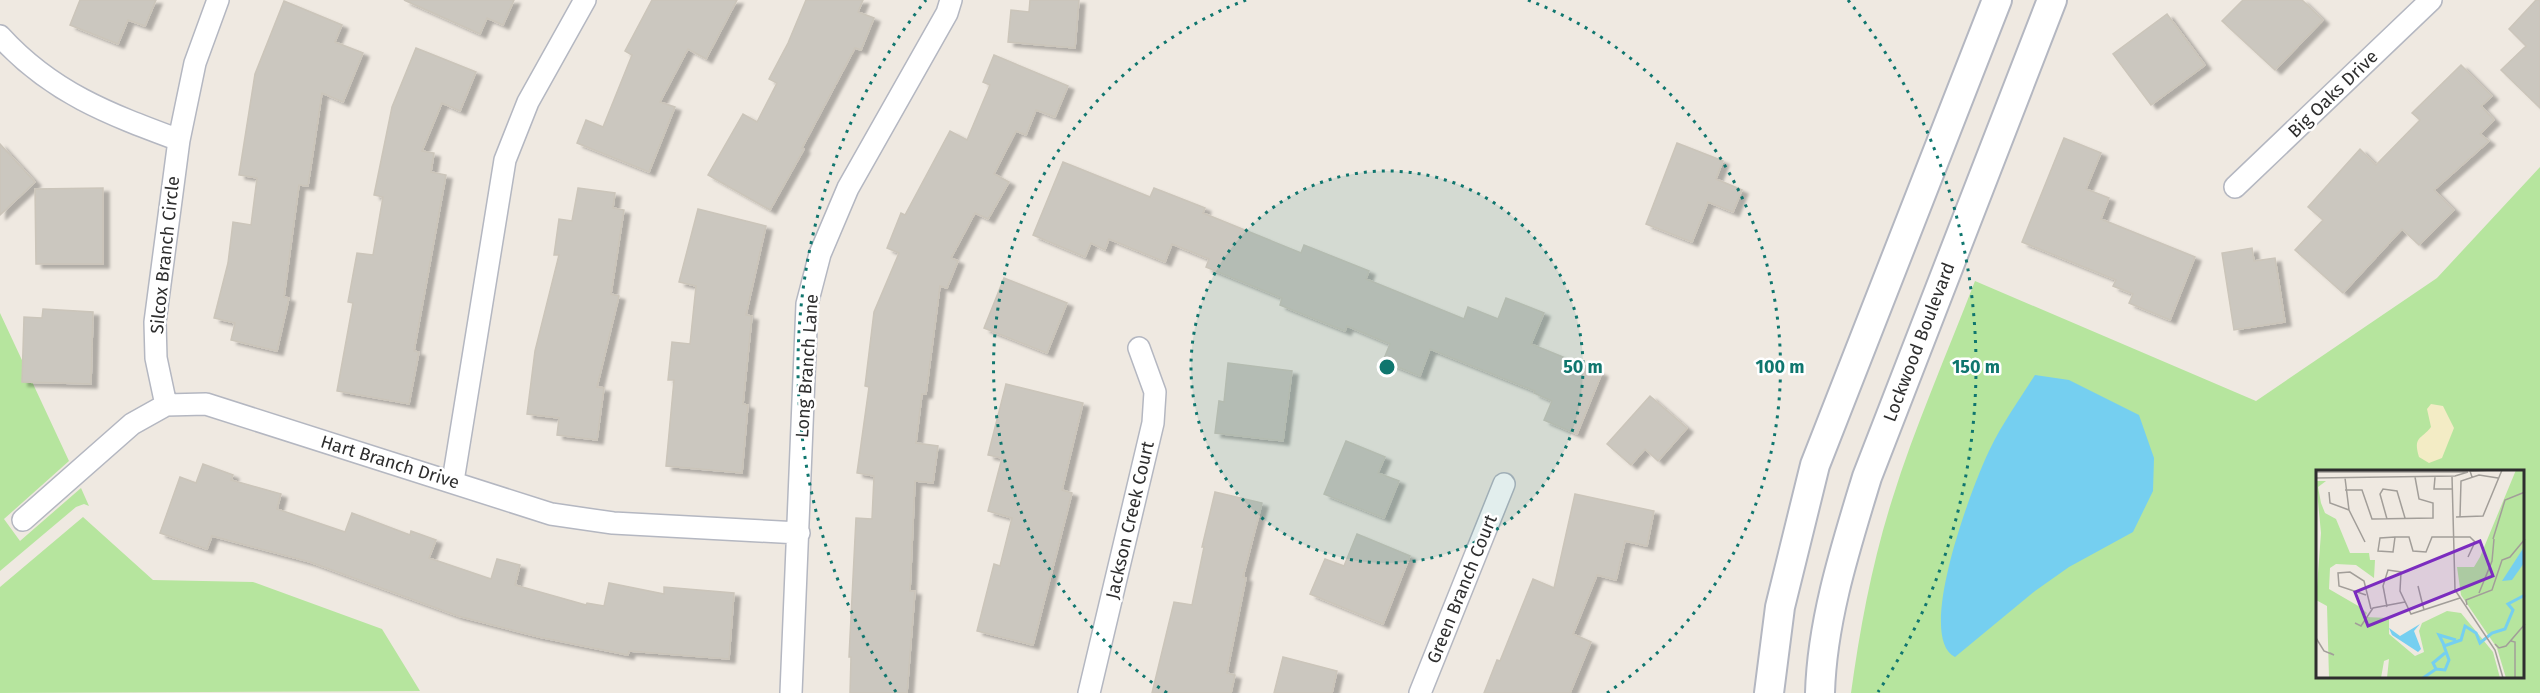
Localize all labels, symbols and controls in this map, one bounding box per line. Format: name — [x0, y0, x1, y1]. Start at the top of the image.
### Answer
street label: Big Oaks Drive — [2283, 46, 2383, 142]
street label: Silcox Branch Circle — [146, 175, 184, 335]
street label: Lockwood Boulevard — [1879, 259, 1959, 425]
street label: Long Branch Lane — [791, 293, 823, 439]
text: 50 m — [1563, 356, 1603, 378]
text: 100 m — [1756, 356, 1804, 378]
text: 150 m — [1952, 356, 2000, 378]
centre of rings — [1377, 357, 1397, 377]
street label: Hart Branch Drive — [318, 430, 462, 494]
street label: Jackson Creek Court — [1101, 438, 1159, 601]
inset map — [2316, 470, 2525, 678]
street label: Green Branch Court — [1422, 511, 1502, 667]

